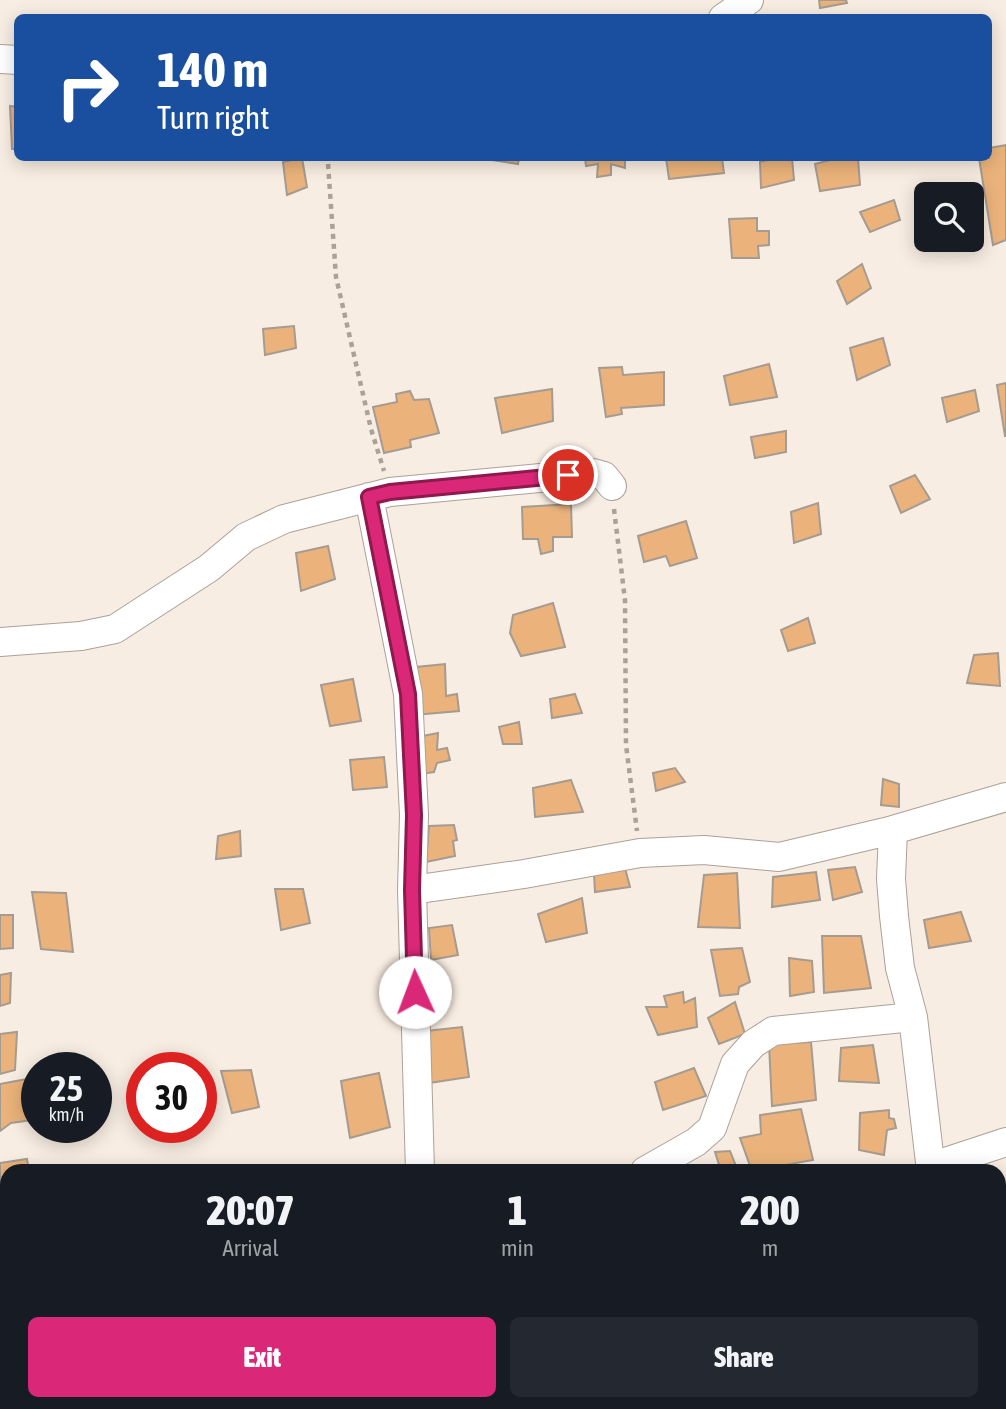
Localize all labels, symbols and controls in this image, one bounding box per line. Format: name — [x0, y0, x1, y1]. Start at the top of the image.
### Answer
text: 140 m — [157, 41, 268, 97]
icon: right — [42, 42, 133, 133]
text: Turn right — [157, 99, 270, 136]
map controls — [914, 182, 984, 252]
button: search — [914, 182, 984, 252]
pin — [538, 445, 598, 505]
icon: arrive — [549, 456, 587, 494]
position arrow — [378, 955, 452, 1029]
speed limit sign: 30 — [126, 1052, 217, 1143]
text: 25 — [50, 1068, 83, 1108]
text: km/h — [49, 1104, 84, 1125]
text: 20:07 — [206, 1186, 295, 1234]
text: 1 — [508, 1186, 527, 1234]
text: 200 — [740, 1186, 800, 1234]
text: Arrival — [222, 1235, 279, 1261]
text: min — [501, 1235, 534, 1261]
text: m — [762, 1235, 778, 1261]
button: Exit — [28, 1317, 496, 1397]
button: Share — [510, 1317, 978, 1397]

